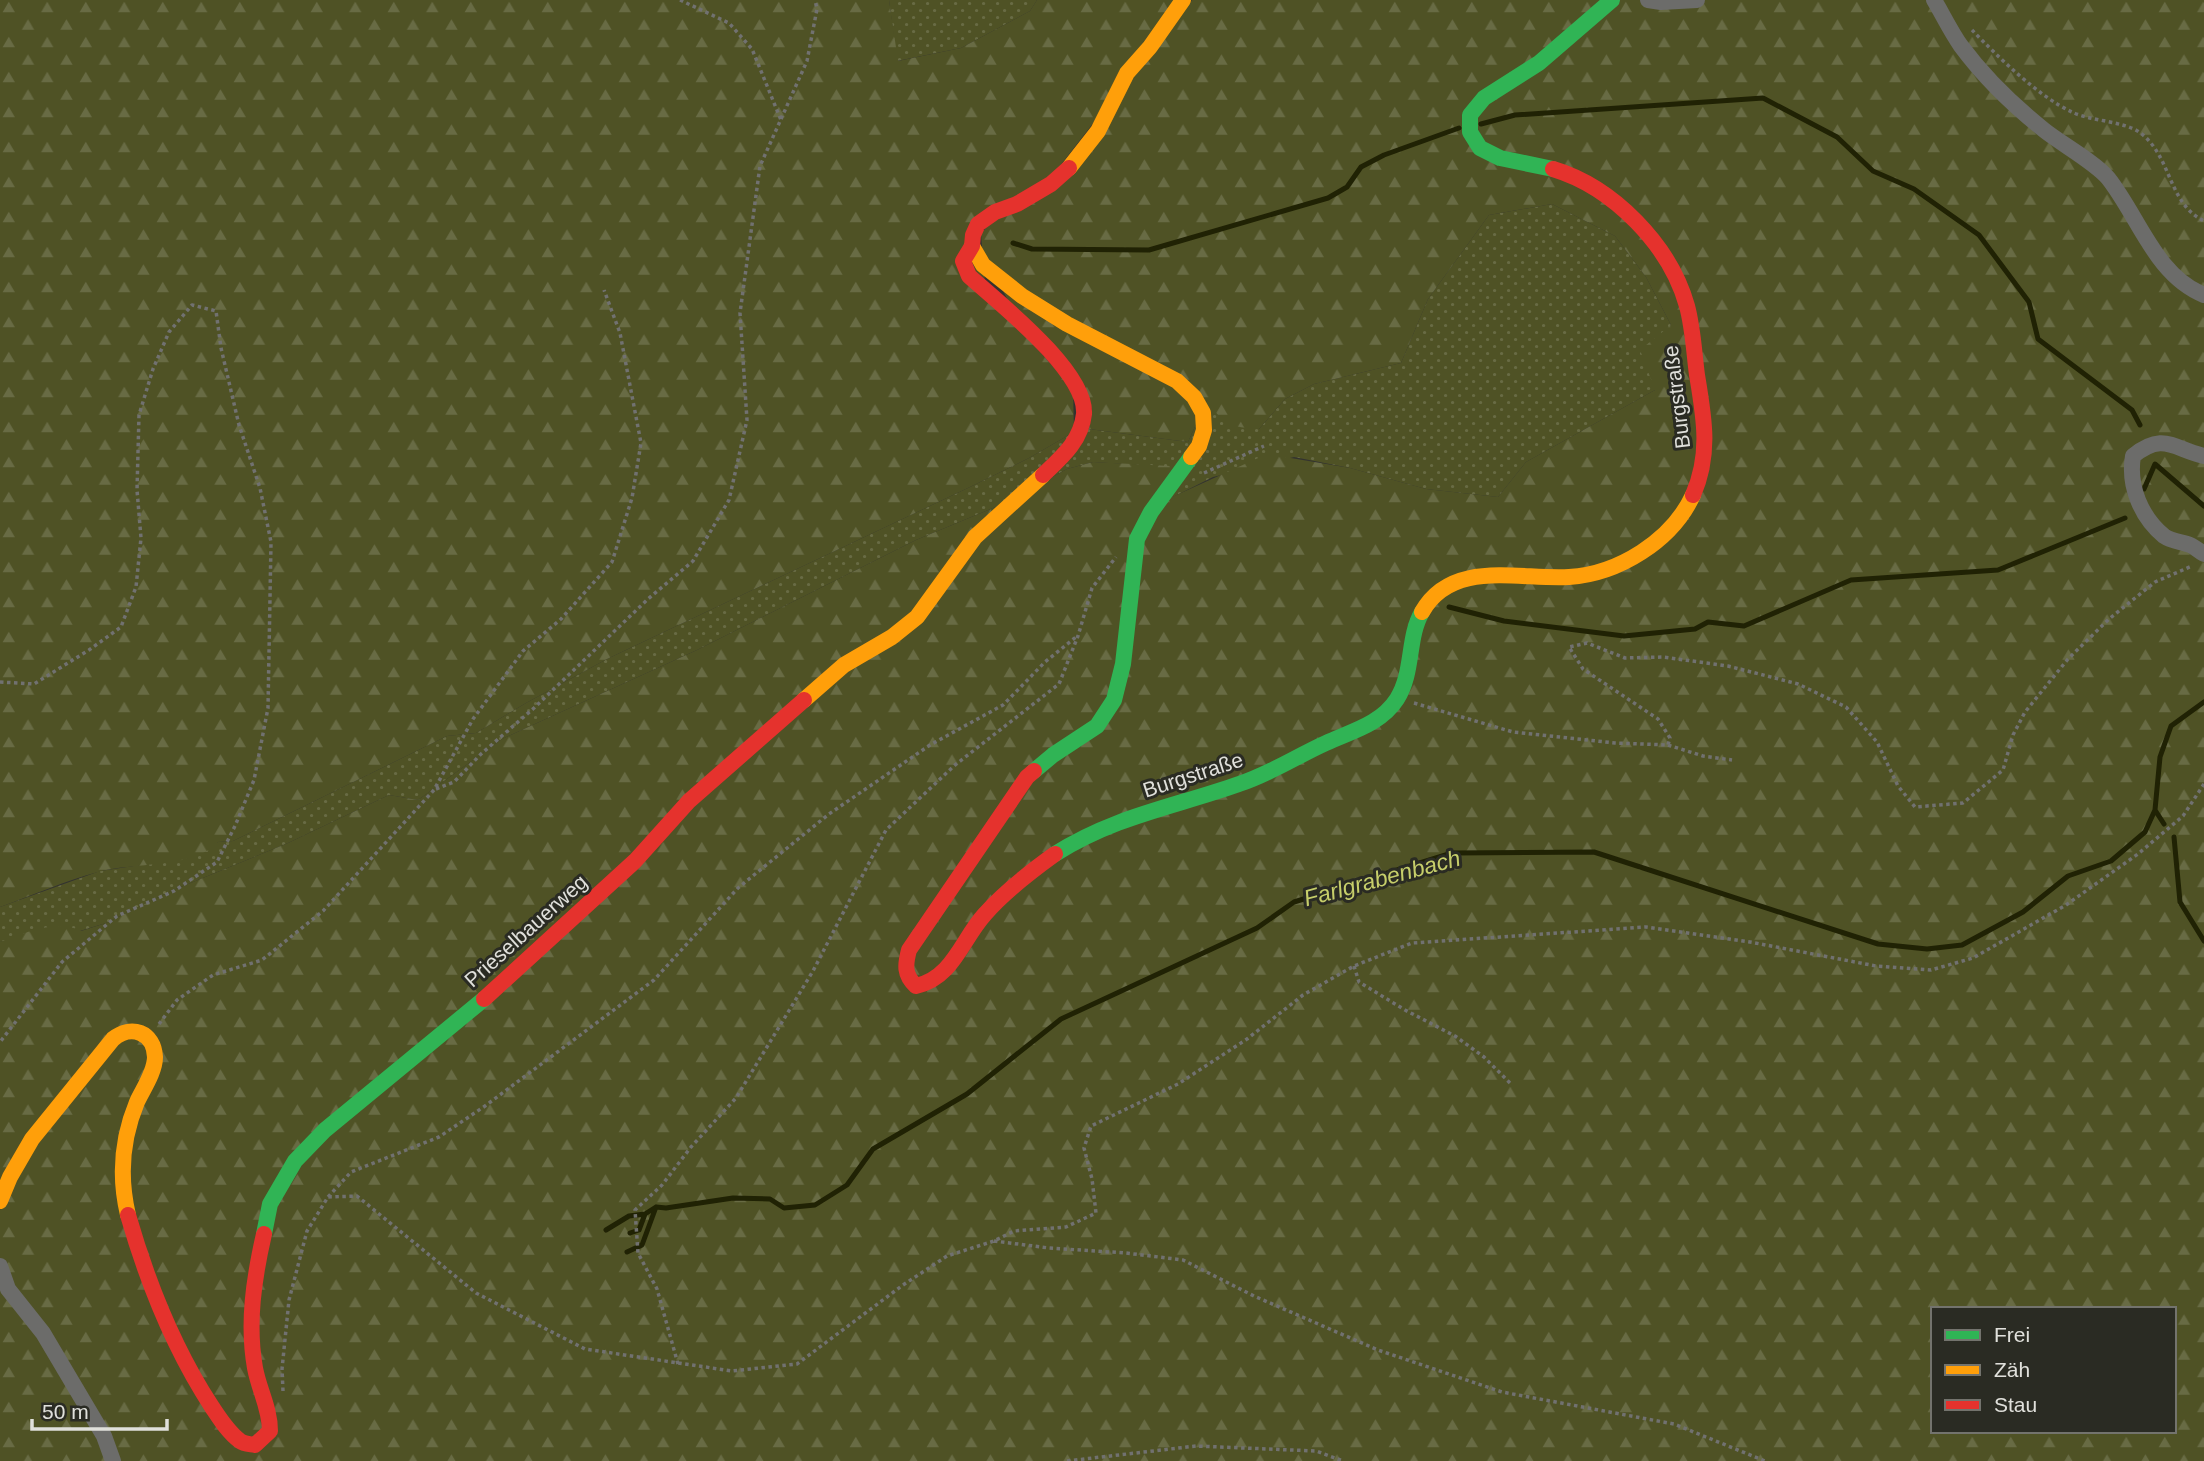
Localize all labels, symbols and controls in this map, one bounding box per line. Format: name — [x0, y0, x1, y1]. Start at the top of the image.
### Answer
street label: Burgstraße — [1659, 344, 1694, 450]
street label: Burgstraße — [1140, 748, 1246, 802]
water label: Farlgrabenbach — [1301, 845, 1463, 911]
street label: Prieselbauerweg — [460, 870, 591, 992]
legend — [1931, 1307, 2176, 1433]
text: Frei — [1994, 1323, 2030, 1346]
text: Zäh — [1994, 1358, 2030, 1381]
scale bar — [32, 1388, 166, 1432]
text: Stau — [1994, 1393, 2037, 1416]
text: 50 m — [42, 1400, 89, 1423]

